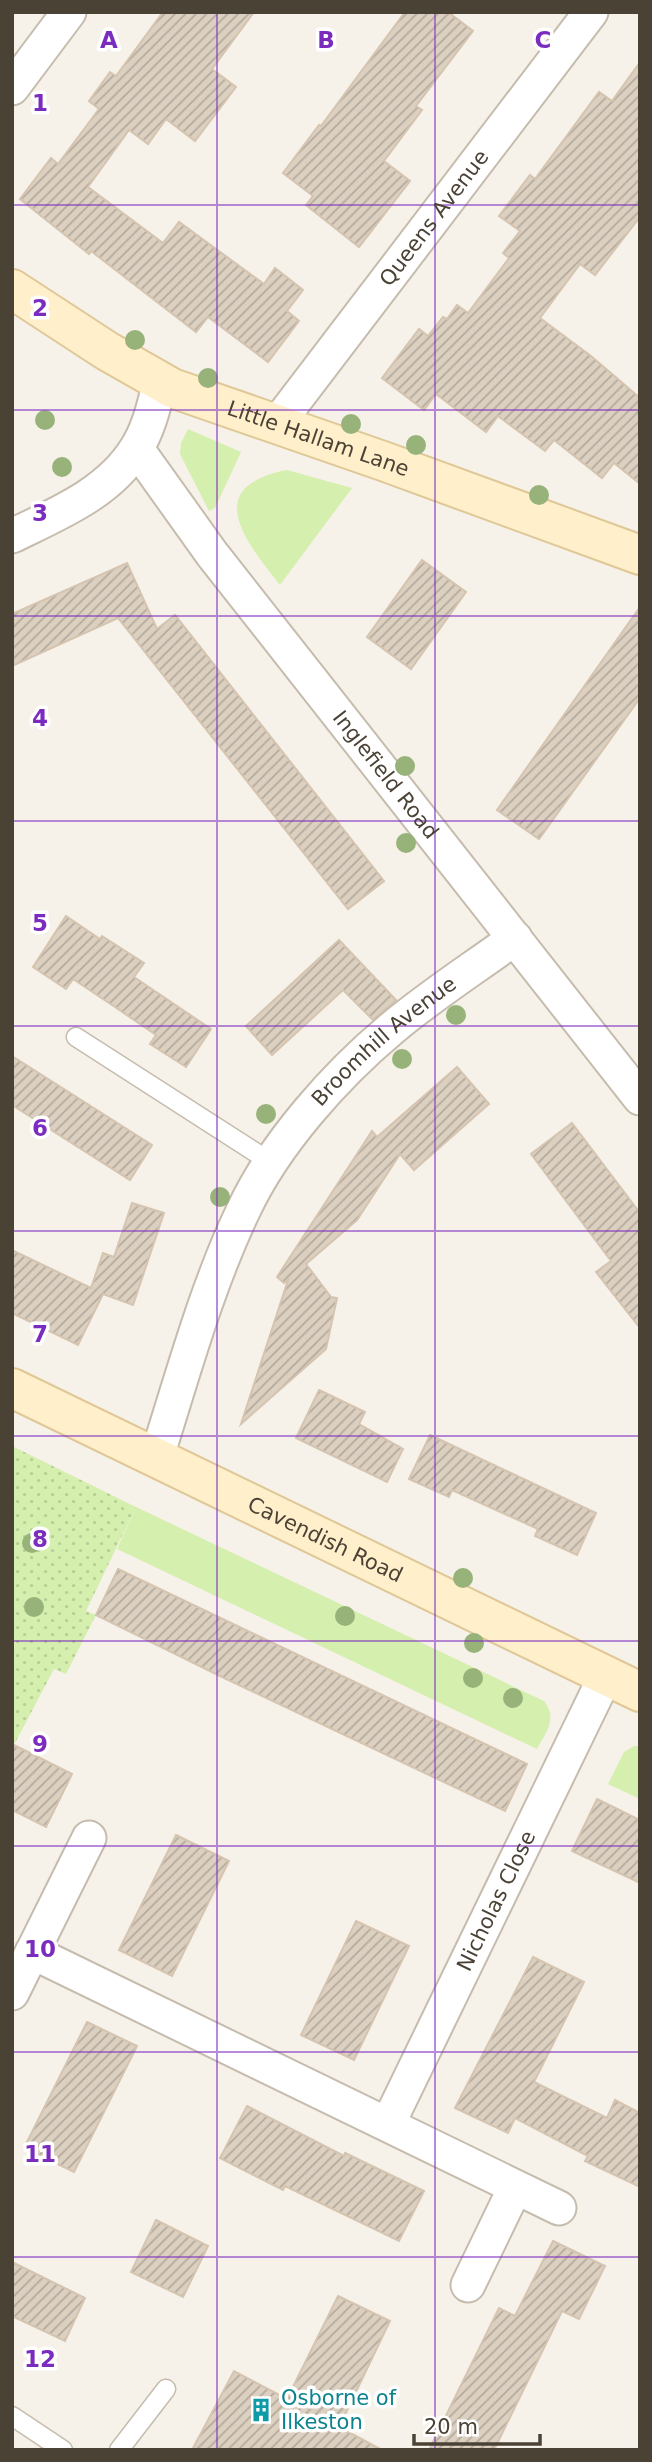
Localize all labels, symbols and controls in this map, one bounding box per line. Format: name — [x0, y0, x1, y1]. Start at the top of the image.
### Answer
text: A — [100, 27, 118, 53]
text: B — [317, 27, 335, 53]
text: C — [535, 27, 551, 53]
text: 1 — [32, 90, 48, 116]
street label: Queens Avenue — [375, 145, 493, 291]
text: 2 — [32, 295, 48, 321]
street label: Little Hallam Lane — [224, 396, 412, 481]
text: 3 — [32, 500, 48, 526]
text: 4 — [32, 705, 48, 731]
street label: Inglefield Road — [328, 706, 444, 844]
text: 5 — [32, 910, 48, 936]
street label: Broomhill Avenue — [307, 971, 461, 1111]
text: 6 — [32, 1115, 48, 1141]
text: 7 — [32, 1321, 48, 1347]
street label: Cavendish Road — [244, 1492, 407, 1587]
text: 8 — [32, 1526, 48, 1552]
text: 9 — [32, 1731, 48, 1757]
street label: Nicholas Close — [452, 1827, 541, 1975]
text: 10 — [24, 1936, 56, 1962]
text: 11 — [24, 2141, 56, 2167]
text: 12 — [24, 2346, 56, 2372]
place label: Osborne of Ilkeston — [281, 2386, 397, 2434]
building icon: Osborne of Ilkeston — [247, 2396, 275, 2424]
scale bar — [414, 2402, 540, 2446]
text: 20 m — [424, 2415, 478, 2439]

